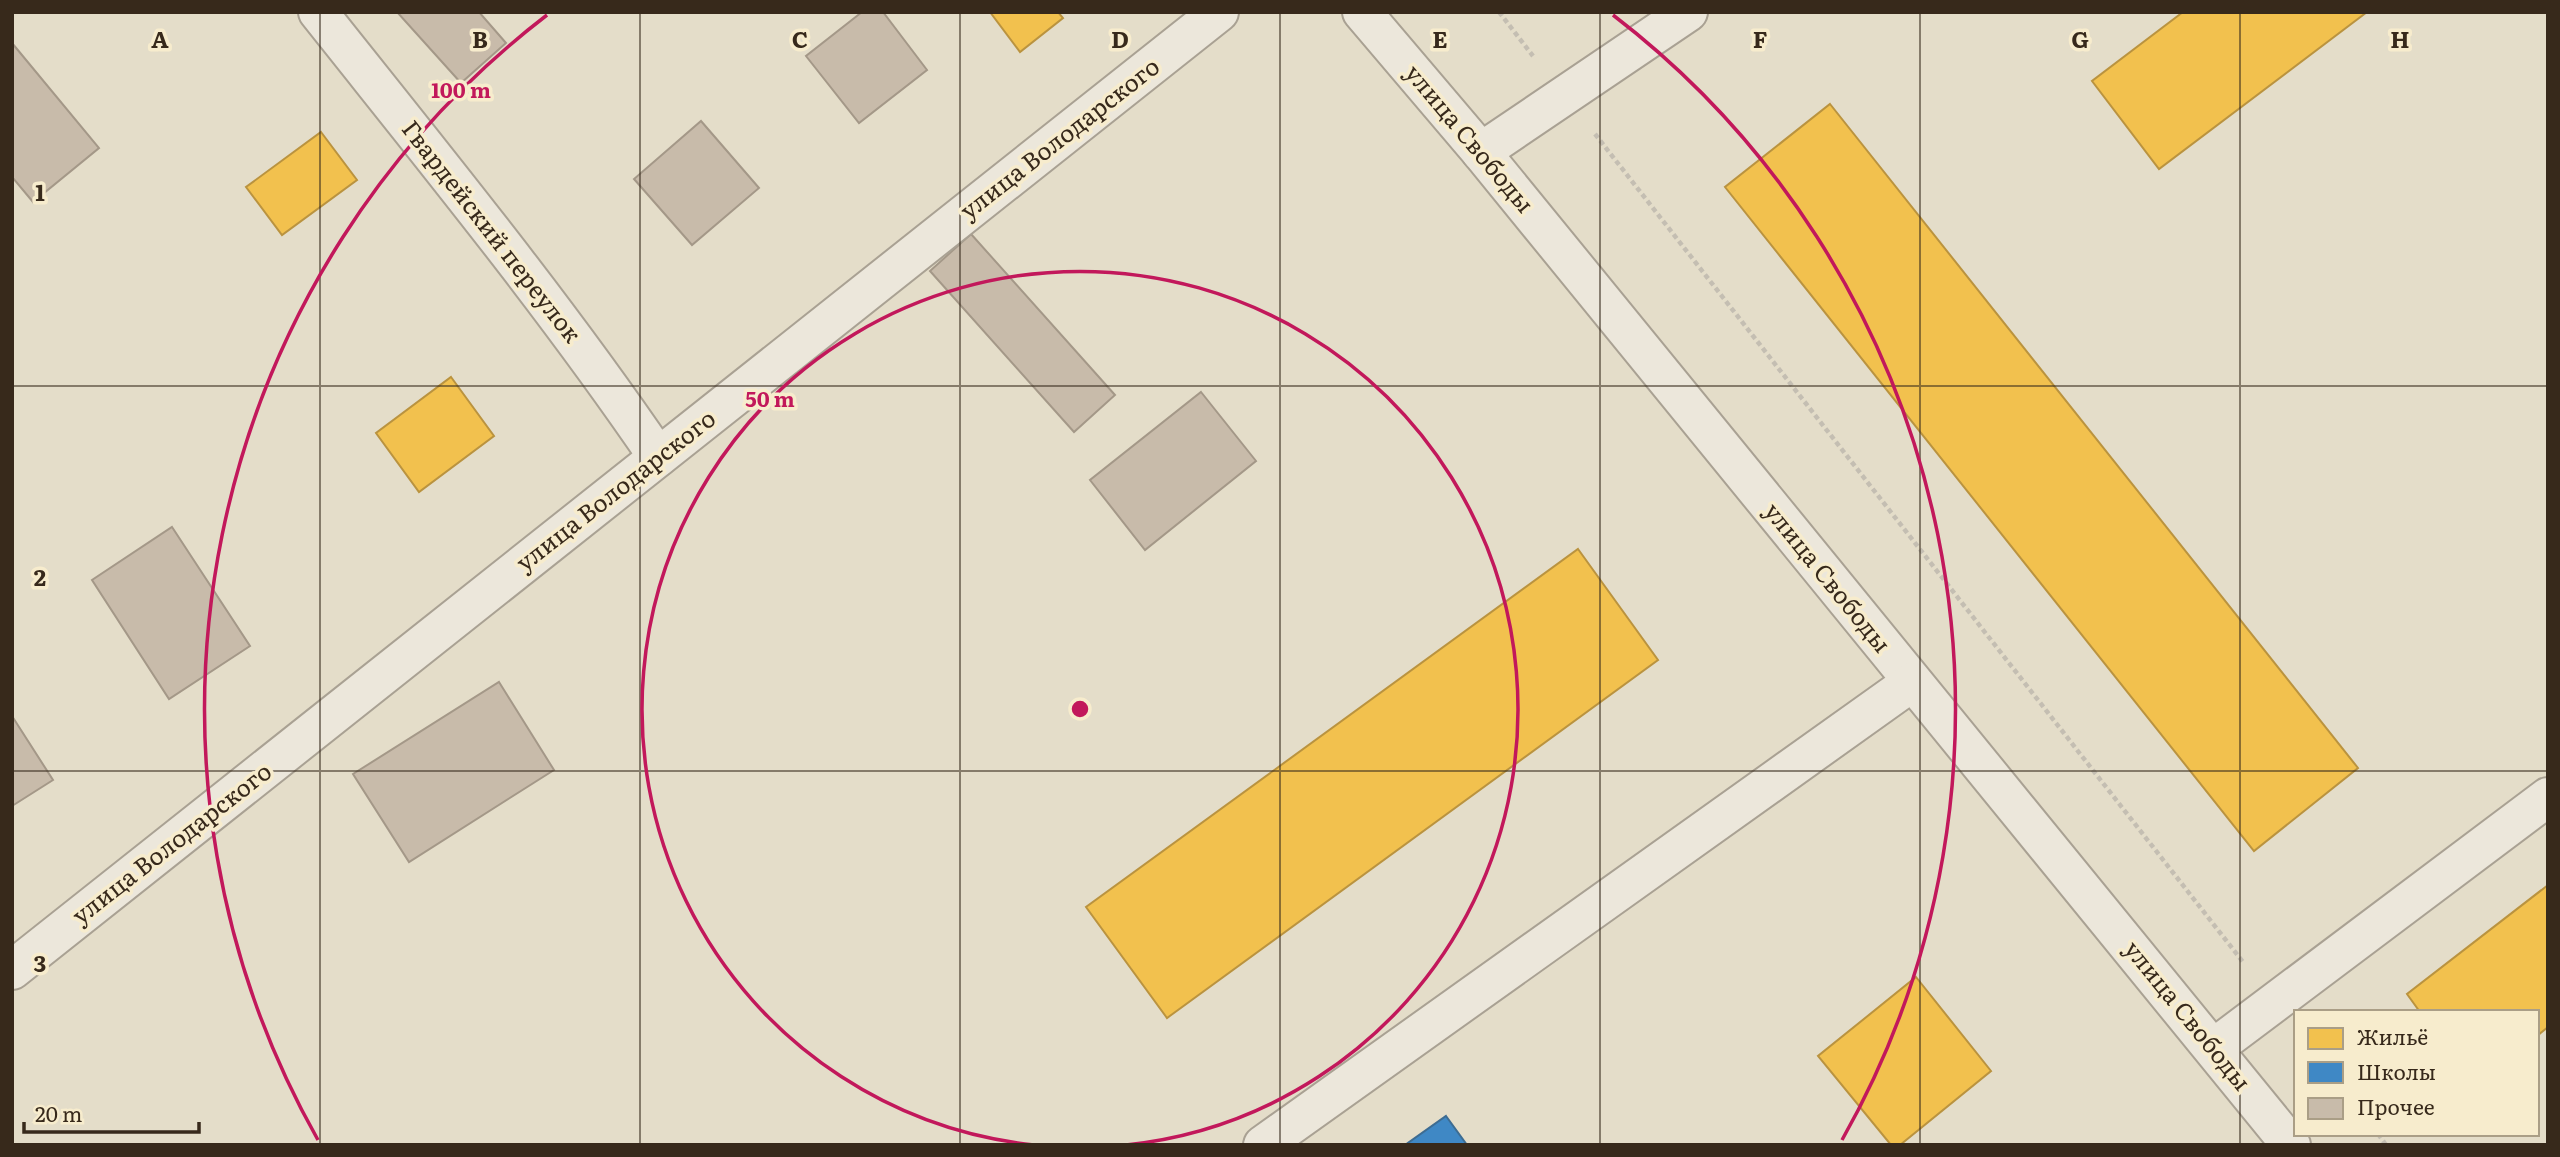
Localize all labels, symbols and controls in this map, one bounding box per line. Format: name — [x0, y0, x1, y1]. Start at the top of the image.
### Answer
text: A — [151, 21, 169, 55]
text: B — [472, 21, 488, 55]
text: C — [792, 21, 808, 55]
text: D — [1111, 21, 1129, 55]
text: E — [1432, 21, 1448, 55]
text: F — [1753, 21, 1768, 55]
text: G — [2071, 21, 2089, 55]
text: H — [2390, 21, 2410, 55]
street label: улица Володарского — [951, 48, 1166, 226]
street label: улица Свободы — [1398, 56, 1544, 219]
text: 100 m — [431, 73, 491, 104]
street label: Гвардейский переулок — [395, 112, 591, 349]
text: 1 — [35, 174, 45, 208]
text: 50 m — [745, 382, 795, 413]
street label: улица Володарского — [507, 400, 722, 578]
street label: улица Свободы — [1757, 494, 1901, 659]
text: 2 — [34, 559, 46, 593]
centre of rings — [1068, 697, 1092, 721]
street label: улица Володарского — [63, 753, 278, 931]
street label: улица Свободы — [2117, 932, 2261, 1097]
text: 3 — [34, 945, 46, 979]
legend — [2294, 1010, 2539, 1136]
text: Жильё — [2357, 1020, 2428, 1051]
text: Школы — [2357, 1055, 2436, 1086]
scale bar — [24, 1090, 200, 1134]
text: Прочее — [2357, 1090, 2435, 1121]
text: 20 m — [35, 1097, 82, 1128]

